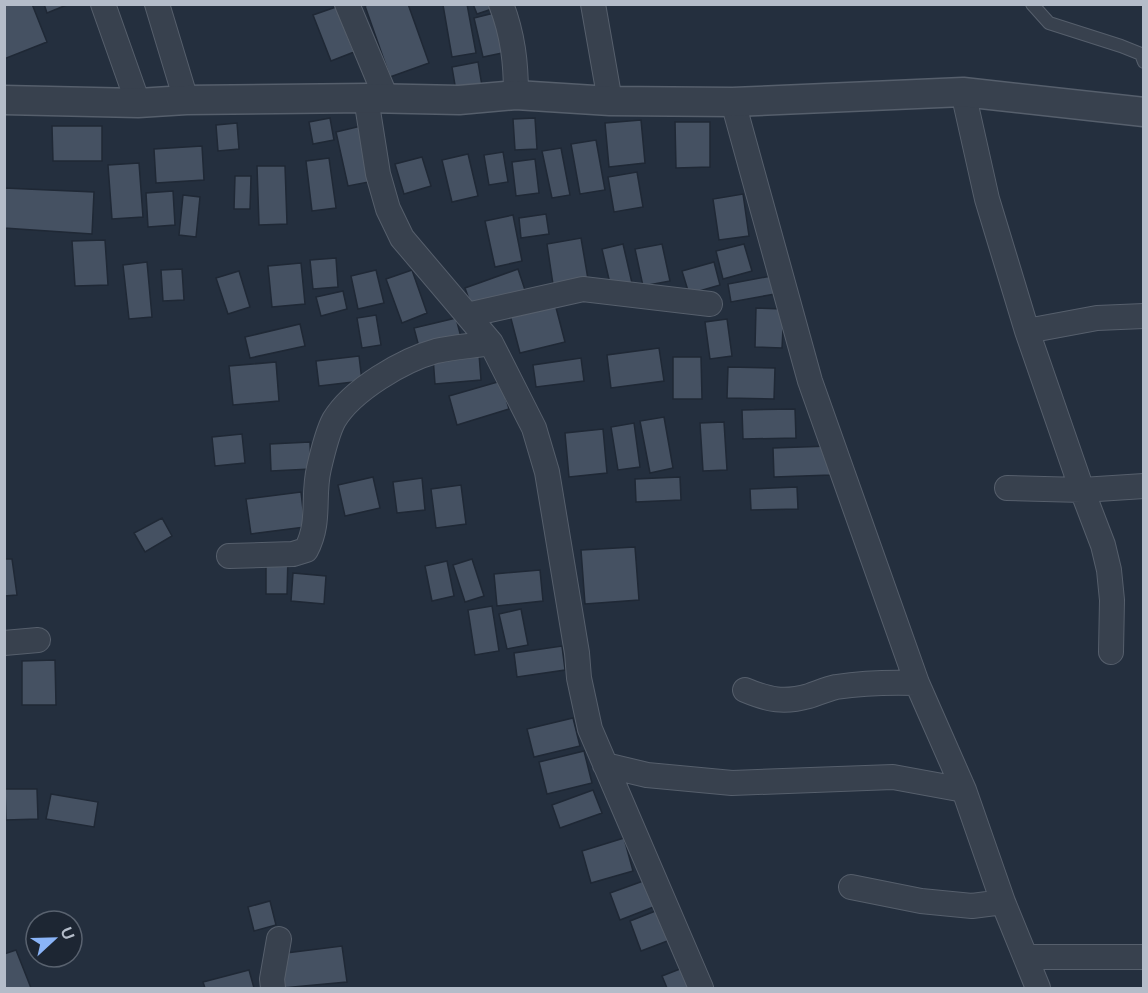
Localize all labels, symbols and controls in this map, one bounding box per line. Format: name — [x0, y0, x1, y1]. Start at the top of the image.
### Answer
north arrow — [24, 909, 84, 969]
text: U — [56, 924, 79, 943]

